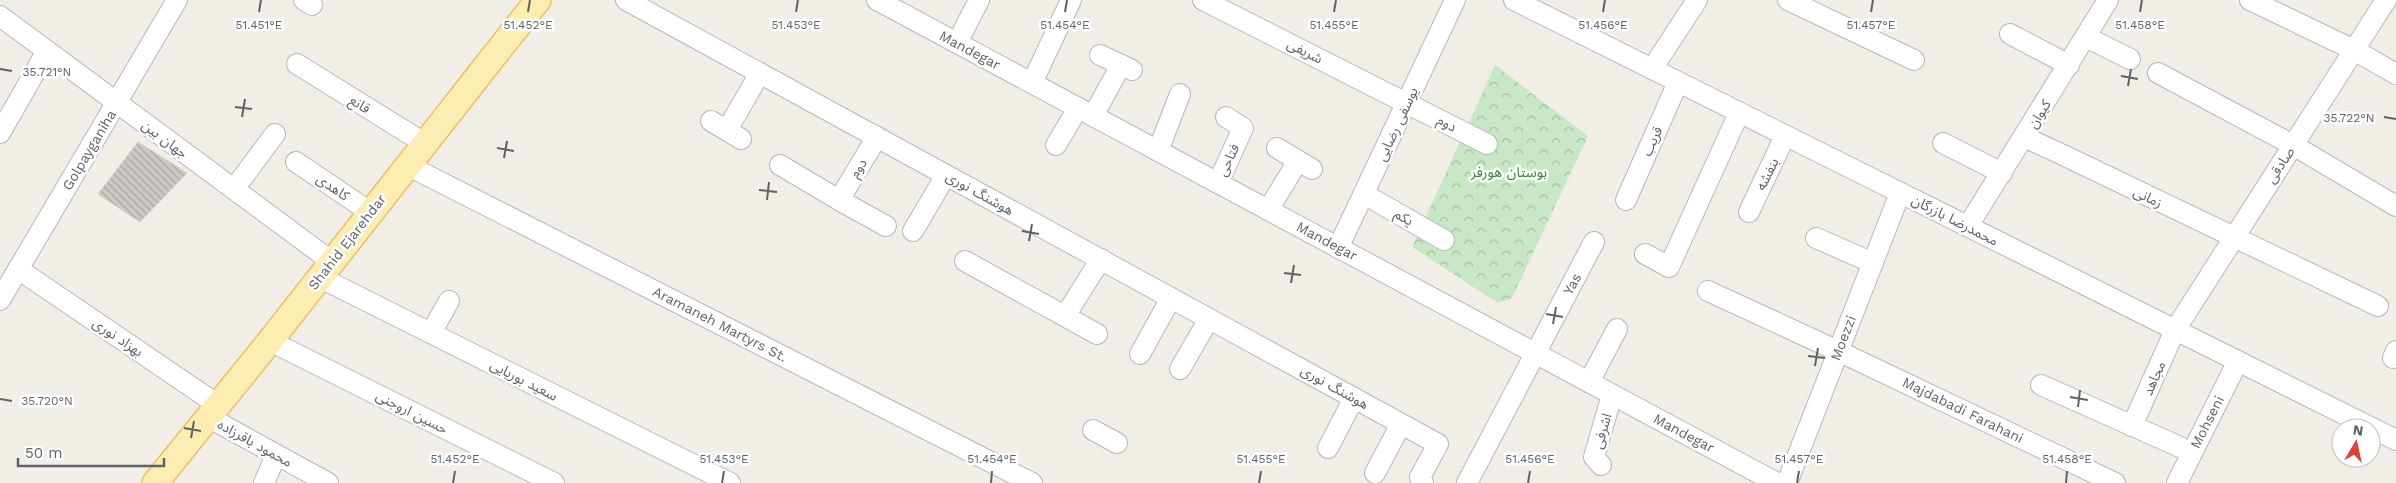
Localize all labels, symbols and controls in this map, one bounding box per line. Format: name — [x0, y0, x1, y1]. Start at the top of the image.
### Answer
text: 51.451°E — [236, 18, 283, 32]
text: 51.452°E — [503, 18, 553, 32]
text: 51.453°E — [771, 18, 821, 32]
text: 51.454°E — [1040, 18, 1090, 32]
text: 51.455°E — [1309, 18, 1359, 32]
text: 51.456°E — [1578, 18, 1628, 32]
text: 51.457°E — [1847, 18, 1896, 32]
text: 51.458°E — [2115, 18, 2165, 32]
street label: Mandegar — [937, 27, 1003, 73]
street label: شریفی — [1284, 35, 1325, 68]
text: 35.721°N — [23, 65, 71, 79]
street label: یوسفی رضایی — [1373, 85, 1422, 164]
street label: قانع — [345, 92, 373, 119]
street label: کیوان — [2024, 97, 2055, 132]
street label: Golpayganiha — [59, 107, 119, 193]
street label: دوم — [1433, 111, 1460, 137]
text: 35.722°N — [2323, 111, 2375, 125]
street label: جهان‌ بین — [138, 117, 191, 162]
street label: قریب — [1638, 124, 1667, 159]
street label: فتاحی — [1214, 141, 1243, 179]
street label: صادقی — [2262, 144, 2299, 187]
street label: دوم — [846, 155, 873, 182]
street label: بنفشه — [1752, 155, 1782, 193]
park label: بوستان هورفر — [1470, 164, 1547, 181]
street label: هوشنگ نوری — [943, 168, 1017, 219]
street label: کاهدی — [313, 170, 353, 205]
street label: زمانی — [2131, 183, 2165, 212]
street label: Shahid Ejarehdar — [305, 191, 389, 293]
street label: محمدرضا بازرگان — [1909, 191, 2001, 250]
street label: یکم — [1390, 205, 1416, 231]
street label: Mandegar — [1294, 218, 1360, 264]
street label: Yas — [1560, 270, 1584, 298]
street label: Aramaneh Martyrs St. — [650, 283, 790, 365]
street label: Moezzi — [1827, 313, 1859, 363]
street label: بهزاد نوری — [89, 314, 146, 361]
street label: سعید بوریایی — [487, 356, 560, 405]
street label: مجاهد — [2139, 358, 2169, 398]
street label: هوشنگ نوری — [1298, 362, 1372, 413]
street label: Majdabadi Farahani — [1900, 374, 2026, 446]
street label: حسین اروجنی — [373, 387, 451, 438]
street label: Mohseni — [2187, 393, 2227, 451]
text: 35.720°N — [21, 394, 73, 408]
street label: Mandegar — [1651, 410, 1717, 456]
street label: اشرفی — [1589, 411, 1616, 451]
street label: محمود باقرزاده — [215, 416, 295, 471]
north arrow — [2331, 418, 2381, 468]
text: N — [2352, 421, 2364, 439]
scale bar — [18, 436, 164, 468]
text: 50 m — [25, 444, 62, 462]
text: 51.452°E — [430, 452, 480, 466]
text: 51.453°E — [699, 452, 749, 466]
text: 51.454°E — [967, 452, 1017, 466]
text: 51.455°E — [1236, 452, 1286, 466]
text: 51.456°E — [1505, 452, 1555, 466]
text: 51.457°E — [1775, 452, 1824, 466]
text: 51.458°E — [2042, 452, 2092, 466]

